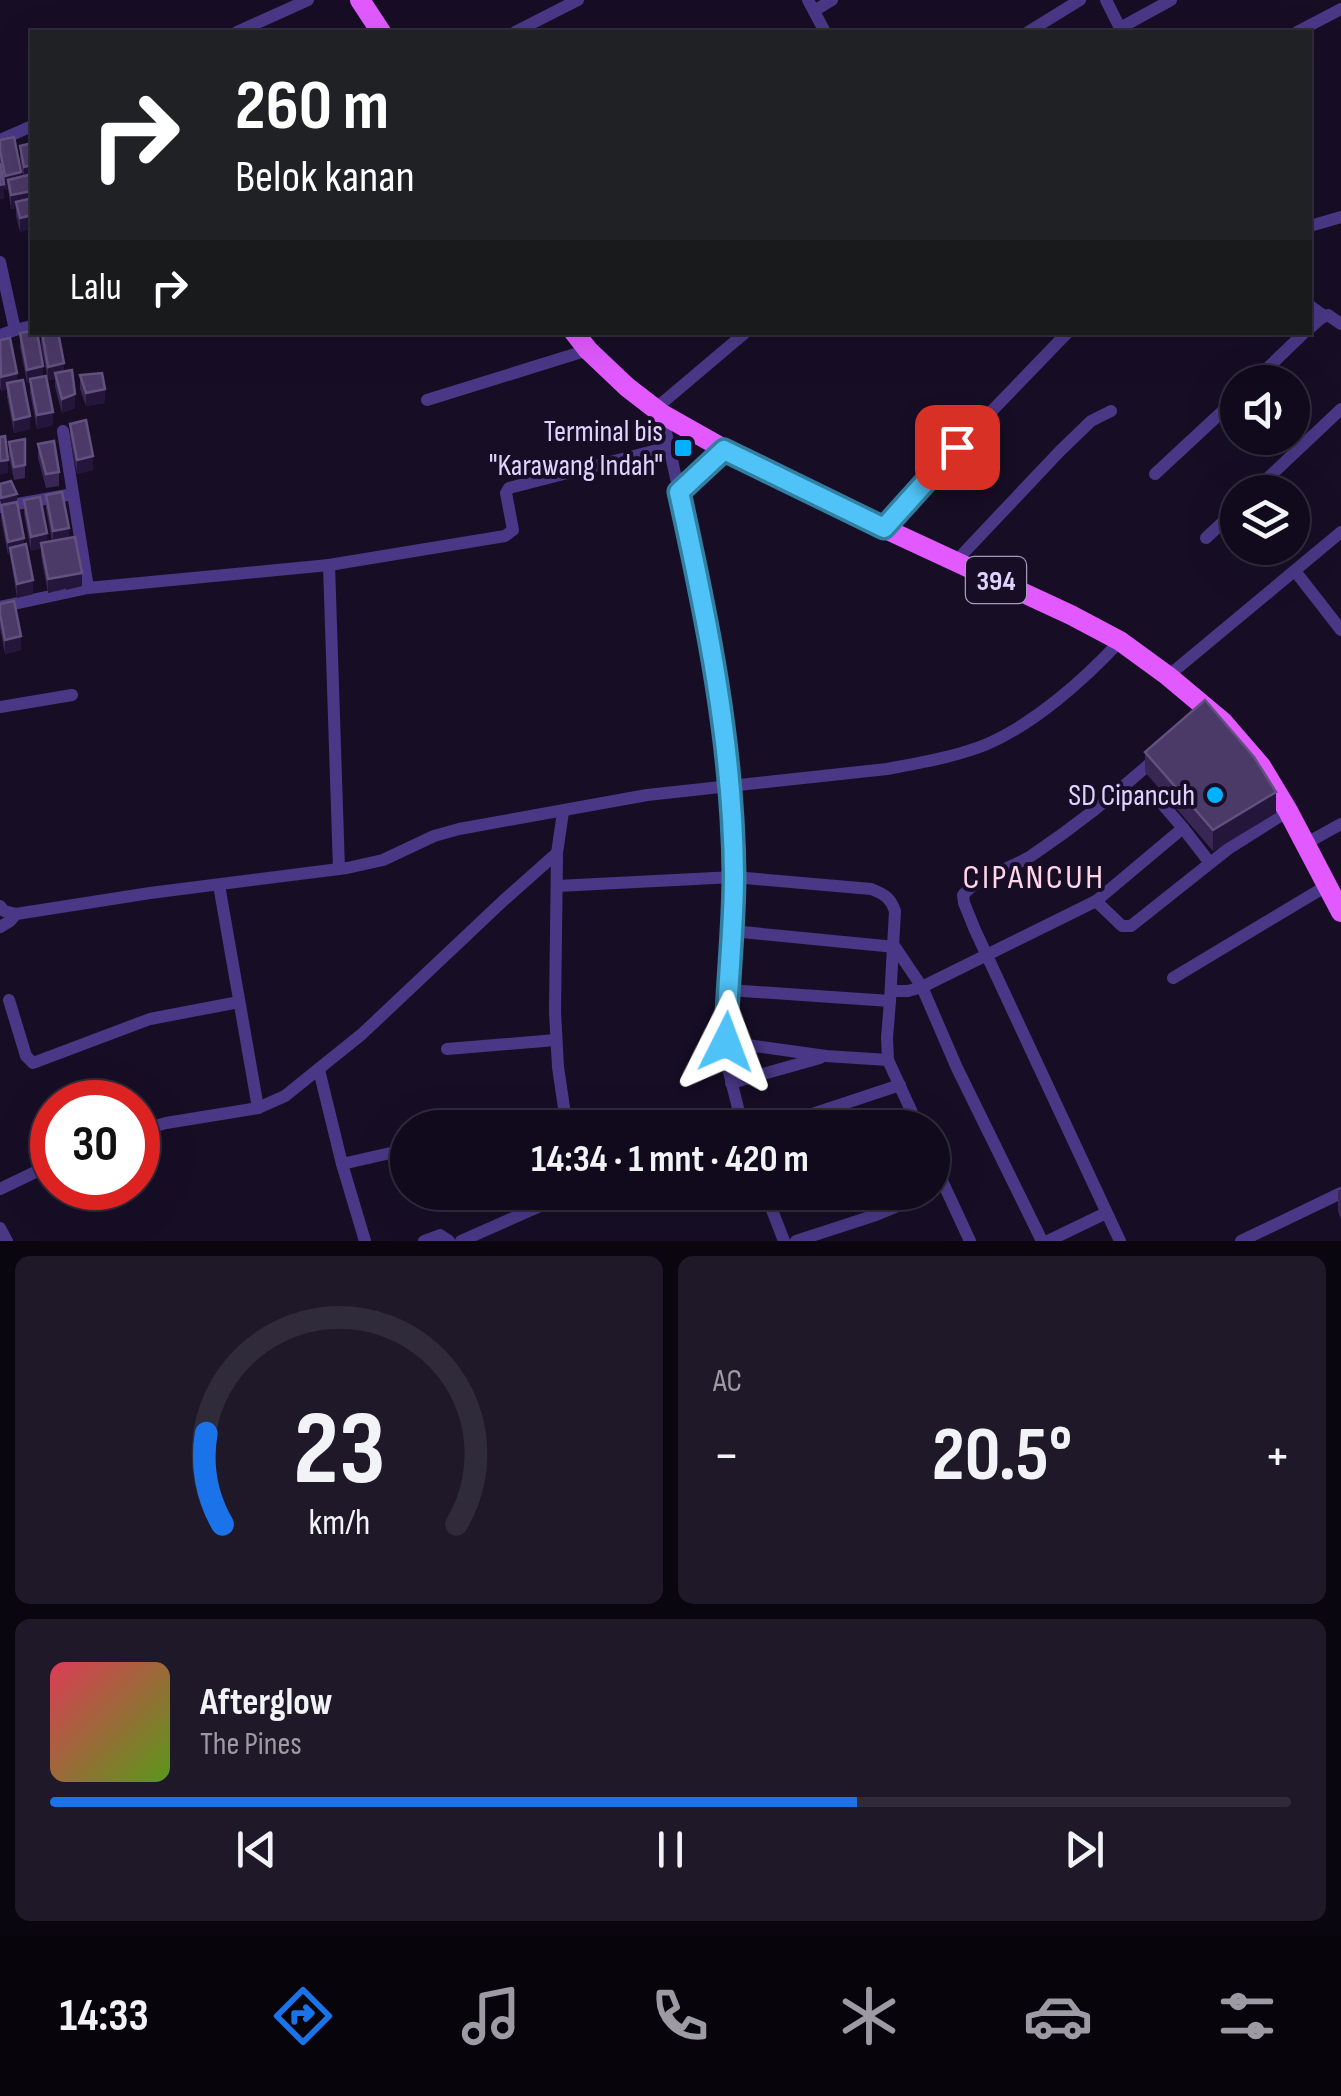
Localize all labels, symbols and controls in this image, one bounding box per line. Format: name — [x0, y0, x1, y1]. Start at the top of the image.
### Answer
text: 260 m — [235, 65, 389, 149]
icon: right — [70, 70, 200, 200]
text: Belok kanan — [235, 150, 415, 205]
icon: right — [142, 260, 197, 315]
text: Lalu — [70, 265, 122, 310]
map controls — [1220, 365, 1310, 565]
button: sound — [1220, 365, 1310, 455]
pin — [915, 405, 1000, 490]
place label: Terminal bis "Karawang Indah" — [489, 414, 663, 484]
icon: arrive — [930, 420, 985, 475]
marker: Terminal bis "Karawang Indah" — [672, 437, 694, 459]
button: layers — [1220, 475, 1310, 565]
road number: 394 — [966, 557, 1026, 603]
place label: SD Cipancuh — [1068, 778, 1195, 814]
marker: SD Cipancuh — [1204, 784, 1226, 806]
district label: CIPANCUH — [963, 856, 1105, 899]
position arrow — [674, 990, 778, 1094]
speed limit sign: 30 — [30, 1080, 160, 1210]
text: 14:34 · 1 mnt · 420 m — [531, 1137, 809, 1182]
text: AC — [713, 1362, 742, 1401]
text: 23 — [293, 1388, 385, 1513]
text: 20.5° — [932, 1411, 1072, 1502]
text: − — [713, 1423, 740, 1490]
text: + — [1264, 1423, 1291, 1490]
text: km/h — [308, 1502, 370, 1545]
text: Afterglow — [200, 1680, 333, 1725]
text: The Pines — [200, 1725, 302, 1764]
icon: previous — [229, 1822, 284, 1877]
icon: pause — [643, 1822, 698, 1877]
icon: next — [1057, 1822, 1112, 1877]
icon: directions — [268, 1981, 338, 2051]
icon: music — [456, 1981, 526, 2051]
icon: phone — [645, 1981, 715, 2051]
icon: climate — [834, 1981, 904, 2051]
icon: car — [1023, 1981, 1093, 2051]
icon: filters — [1212, 1981, 1282, 2051]
text: 14:33 — [59, 1989, 149, 2044]

